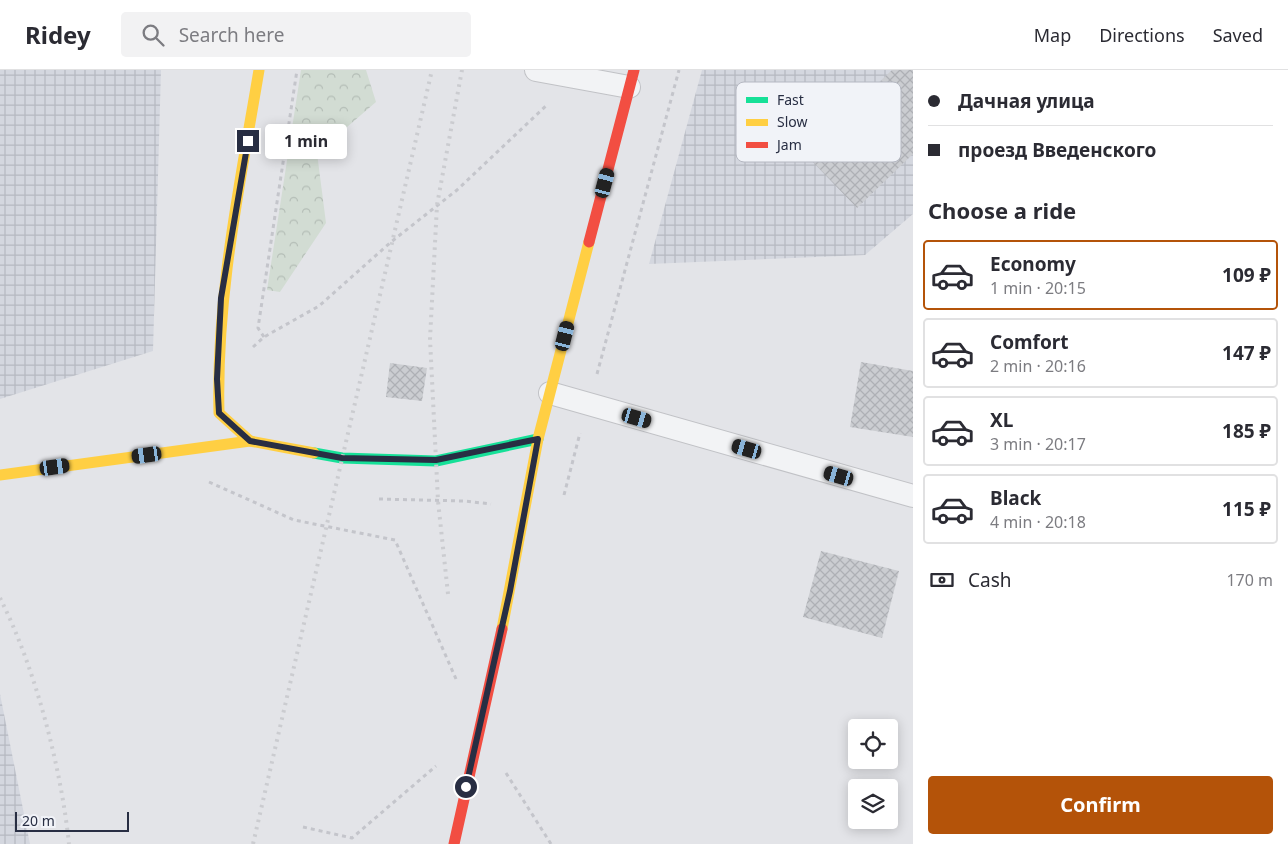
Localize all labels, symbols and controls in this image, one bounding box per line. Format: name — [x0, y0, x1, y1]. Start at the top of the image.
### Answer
search box — [121, 12, 471, 57]
text: Ridey — [25, 18, 91, 51]
icon: search — [139, 21, 167, 49]
text: Search here — [179, 22, 284, 48]
text: Map — [1034, 23, 1071, 47]
text: Directions — [1099, 23, 1185, 47]
text: Saved — [1213, 23, 1263, 47]
legend — [736, 82, 901, 162]
text: Дачная улица — [958, 88, 1095, 114]
text: Fast — [777, 90, 804, 109]
text: Slow — [777, 112, 808, 131]
callout: 1 min — [266, 124, 348, 158]
route end — [237, 130, 259, 152]
text: 1 min — [284, 130, 328, 152]
text: Jam — [775, 135, 802, 154]
text: проезд Введенского — [958, 137, 1156, 163]
car — [593, 167, 616, 199]
text: Choose a ride — [928, 195, 1076, 225]
text: Economy — [990, 251, 1076, 277]
icon: car — [930, 253, 975, 298]
text: 109 ₽ — [1222, 262, 1271, 288]
text: 1 min · 20:15 — [990, 277, 1086, 299]
car — [554, 320, 575, 352]
text: Comfort — [990, 329, 1069, 355]
icon: car — [930, 331, 975, 376]
text: 147 ₽ — [1222, 340, 1271, 366]
text: 2 min · 20:16 — [990, 355, 1086, 377]
car — [620, 407, 653, 429]
text: XL — [990, 407, 1013, 433]
icon: car — [930, 409, 975, 454]
text: 185 ₽ — [1222, 418, 1271, 444]
text: 3 min · 20:17 — [990, 433, 1086, 455]
car — [730, 438, 763, 460]
car — [131, 445, 162, 465]
car — [39, 457, 70, 477]
car — [822, 465, 855, 487]
text: Black — [990, 485, 1041, 511]
icon: car — [930, 487, 975, 532]
text: 115 ₽ — [1222, 496, 1271, 522]
text: 4 min · 20:18 — [990, 511, 1086, 533]
icon: cash — [928, 566, 956, 594]
text: Cash — [968, 567, 1012, 593]
text: 170 m — [1226, 569, 1273, 591]
map controls — [848, 719, 898, 829]
button: locate — [848, 719, 898, 769]
route start — [455, 776, 477, 798]
button: Confirm — [928, 776, 1273, 834]
button: layers — [848, 779, 898, 829]
scale bar — [15, 809, 129, 832]
text: 20 m — [22, 811, 55, 830]

